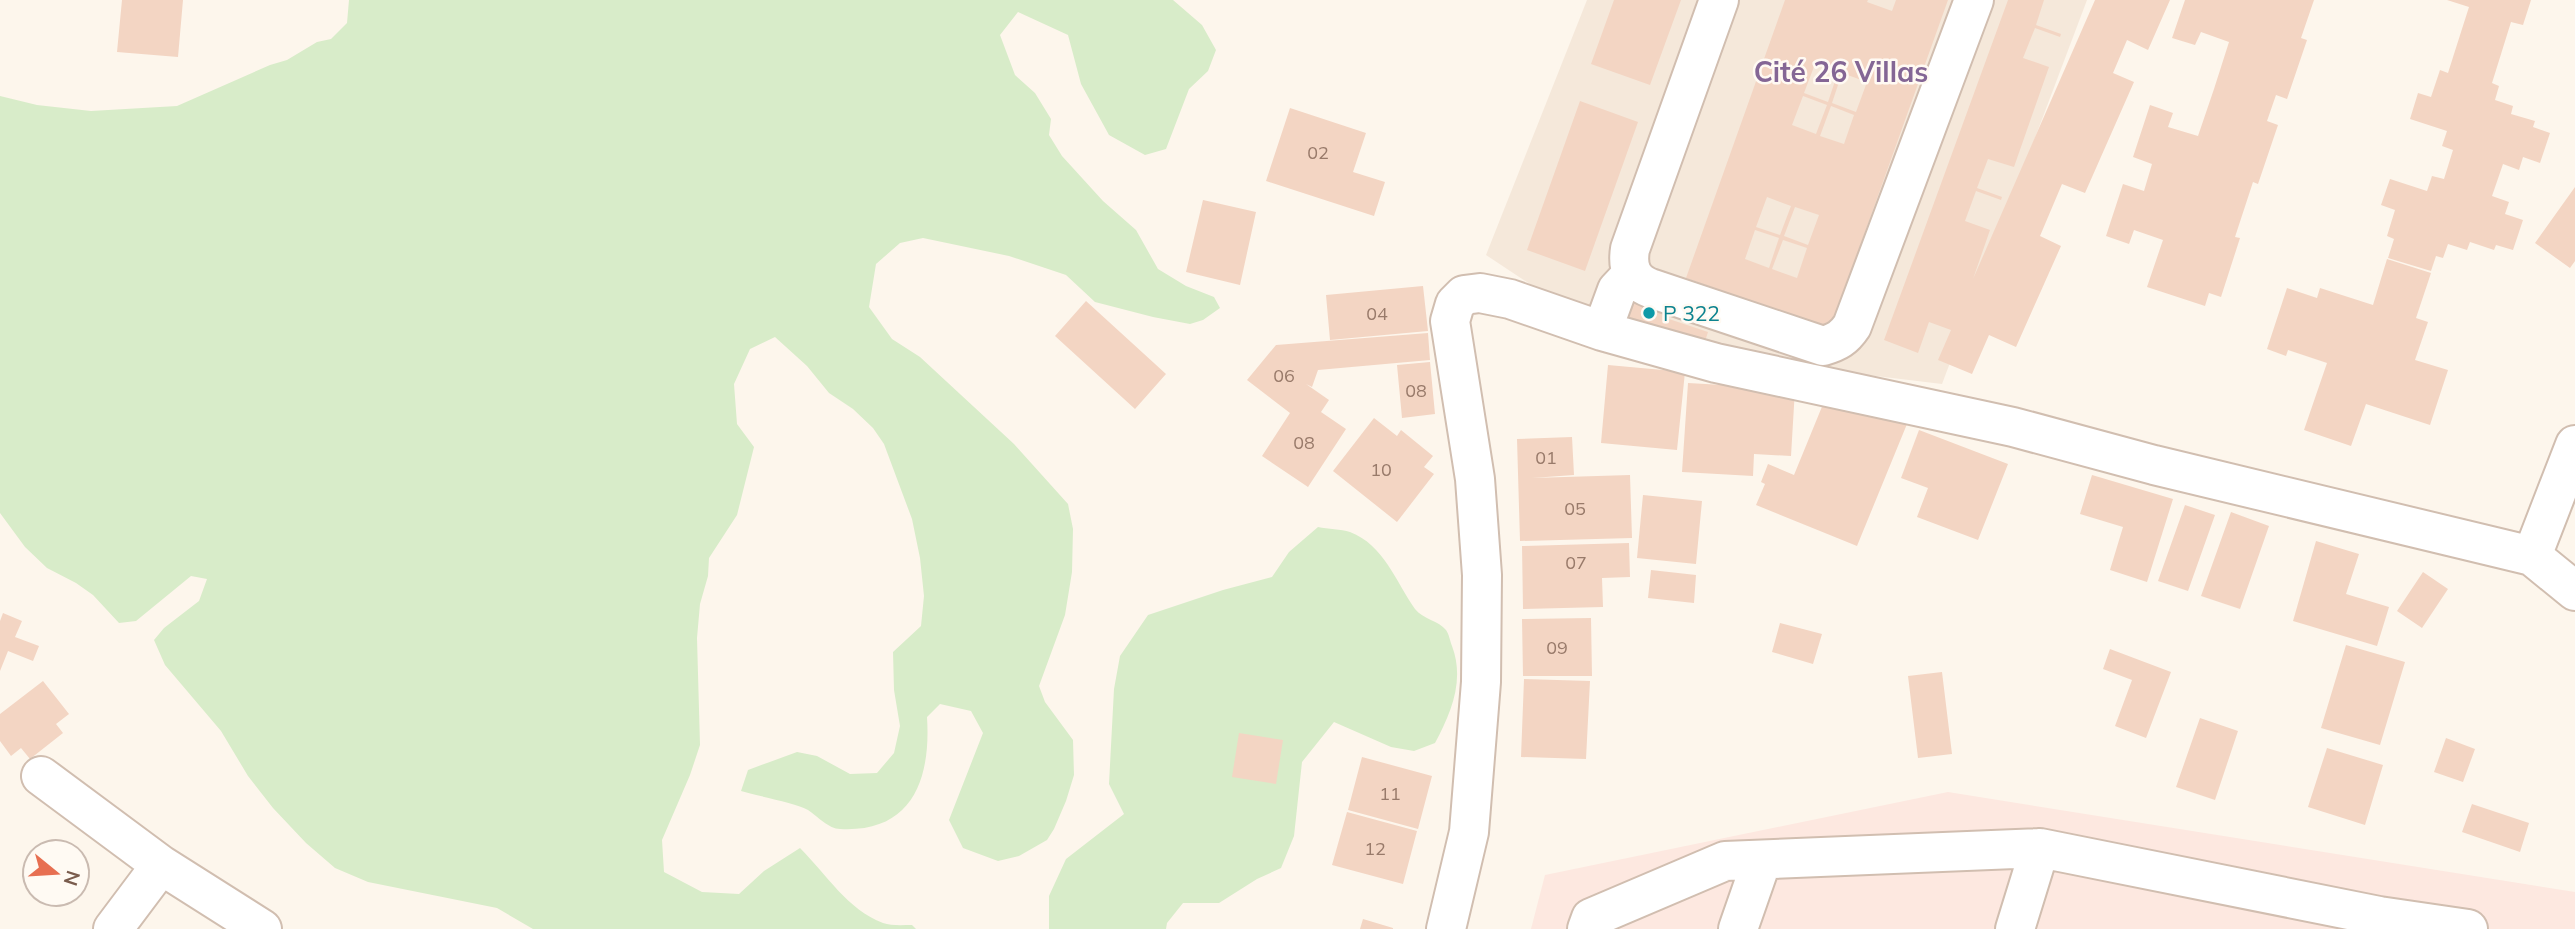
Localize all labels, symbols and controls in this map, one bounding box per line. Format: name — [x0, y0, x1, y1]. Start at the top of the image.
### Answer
district label: Cité 26 Villas — [1754, 54, 1928, 89]
house number: 02 — [1307, 141, 1329, 164]
place label: P 322 — [1663, 300, 1720, 326]
house number: 04 — [1366, 302, 1388, 325]
marker: P 322 — [1641, 305, 1657, 321]
house number: 06 — [1273, 364, 1295, 387]
house number: 08 — [1405, 379, 1427, 402]
house number: 08 — [1293, 431, 1315, 454]
house number: 01 — [1535, 446, 1557, 469]
house number: 10 — [1370, 458, 1392, 481]
house number: 05 — [1564, 497, 1586, 520]
house number: 07 — [1565, 551, 1587, 574]
house number: 09 — [1546, 636, 1568, 659]
house number: 11 — [1379, 782, 1401, 805]
house number: 12 — [1364, 837, 1386, 860]
north arrow — [21, 838, 91, 908]
text: N — [59, 868, 86, 889]

